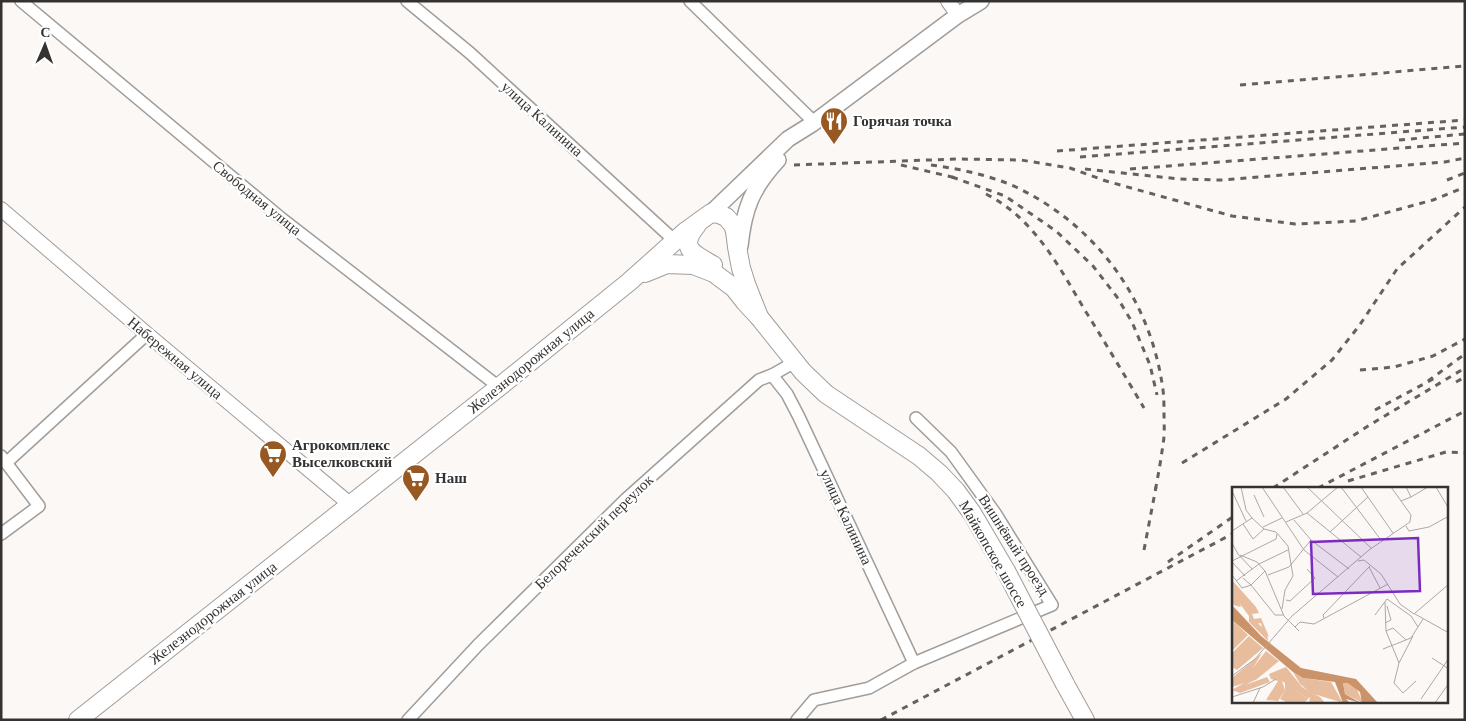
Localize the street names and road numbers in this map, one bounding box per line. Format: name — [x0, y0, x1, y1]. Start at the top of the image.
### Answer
street label: улица Калинина — [498, 78, 586, 160]
street label: Свободная улица — [210, 157, 305, 239]
street label: Железнодорожная улица — [465, 305, 597, 417]
street label: Набережная улица — [124, 314, 226, 402]
street label: улица Калинина — [817, 467, 875, 568]
street label: Белореченский переулок — [532, 471, 657, 592]
street label: Вишнёвый проезд — [976, 492, 1053, 599]
street label: Майкопское шоссе — [956, 498, 1030, 611]
street label: Железнодорожная улица — [146, 558, 280, 668]

